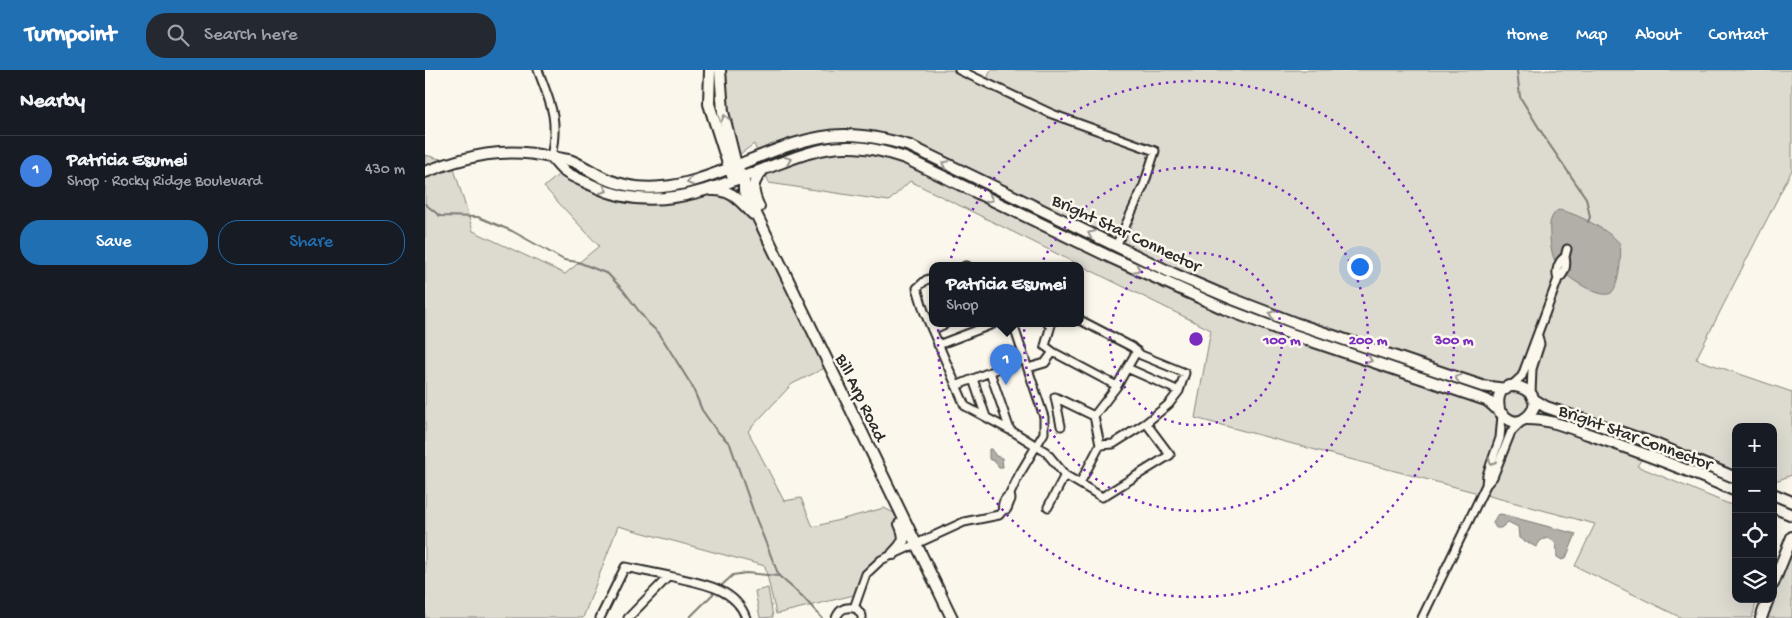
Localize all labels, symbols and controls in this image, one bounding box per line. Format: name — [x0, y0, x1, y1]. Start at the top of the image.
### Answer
search box — [146, 13, 496, 58]
text: Turnpoint — [25, 21, 116, 50]
icon: search — [164, 21, 192, 49]
text: Search here — [204, 24, 298, 47]
text: Home — [1506, 25, 1548, 46]
text: Map — [1576, 25, 1607, 46]
text: About — [1635, 25, 1681, 46]
text: Contact — [1709, 25, 1767, 46]
text: Nearby — [20, 90, 85, 115]
one-way arrow — [720, 114, 731, 123]
text: Patricia Esumei — [67, 150, 187, 173]
one-way arrow — [783, 155, 791, 165]
one-way arrow — [941, 160, 950, 170]
text: 1 — [33, 161, 39, 180]
text: 430 m — [365, 161, 405, 180]
text: Shop · Rocky Ridge Boulevard — [67, 173, 262, 192]
one-way arrow — [687, 176, 695, 186]
one-way arrow — [599, 184, 607, 194]
street label: Bright Star Connector — [1047, 190, 1205, 279]
one-way arrow — [985, 193, 994, 203]
button: Save — [20, 220, 208, 265]
button: Share — [218, 220, 405, 265]
one-way arrow — [1087, 230, 1096, 240]
your location — [1347, 254, 1373, 280]
popup — [929, 262, 1084, 327]
one-way arrow — [1131, 263, 1140, 273]
text: Patricia Esumei — [946, 274, 1067, 297]
text: Shop — [946, 297, 978, 316]
one-way arrow — [1268, 310, 1276, 320]
centre of rings — [1187, 330, 1205, 348]
text: 100 m — [1262, 332, 1301, 350]
text: 200 m — [1349, 332, 1388, 350]
text: 300 m — [1433, 332, 1474, 350]
pin: 1 — [990, 344, 1022, 385]
street label: Bill Arp Road — [829, 350, 891, 447]
one-way arrow — [1364, 355, 1373, 365]
one-way arrow — [1455, 374, 1463, 384]
street label: Bright Star Connector — [1554, 400, 1716, 476]
map controls — [1732, 423, 1777, 603]
button: + — [1732, 423, 1777, 468]
one-way arrow — [1488, 457, 1498, 466]
button: − — [1732, 468, 1777, 513]
button: locate — [1732, 513, 1777, 558]
button: layers — [1732, 558, 1777, 603]

